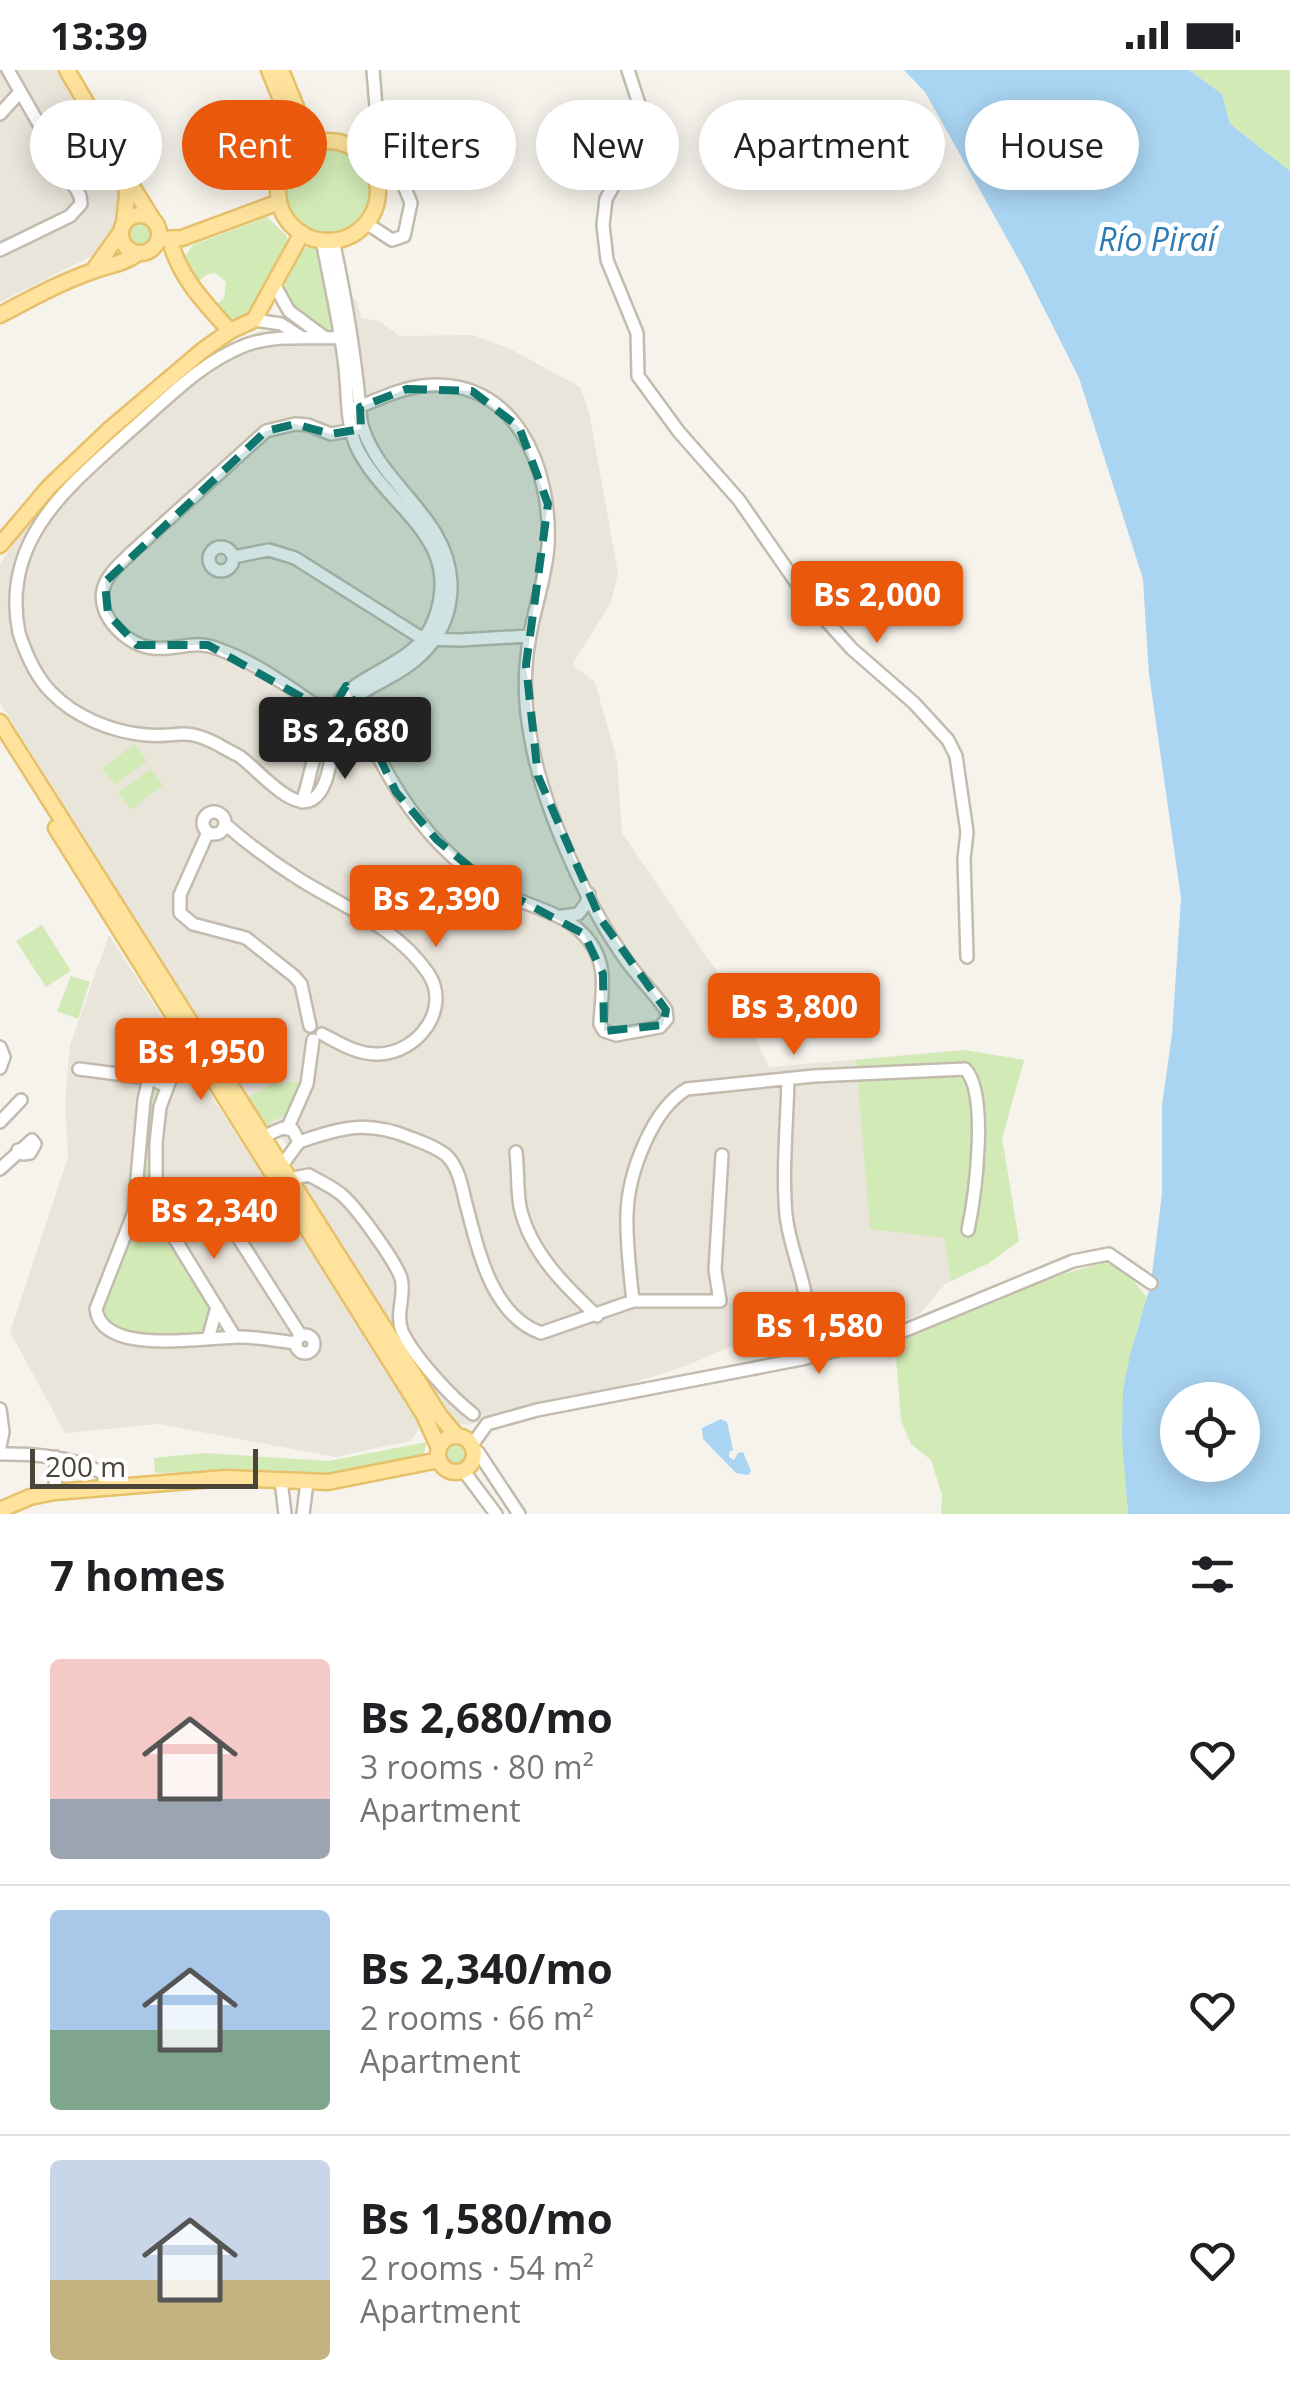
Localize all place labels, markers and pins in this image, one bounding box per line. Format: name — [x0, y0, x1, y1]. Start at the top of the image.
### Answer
pin: Bs 2,000 — [774, 561, 980, 646]
pin: Bs 2,680 — [242, 697, 448, 782]
pin: Bs 2,390 — [333, 865, 539, 950]
pin: Bs 3,800 — [691, 973, 897, 1058]
pin: Bs 1,950 — [98, 1018, 304, 1103]
pin: Bs 2,340 — [111, 1177, 317, 1262]
pin: Bs 1,580 — [716, 1292, 922, 1377]

